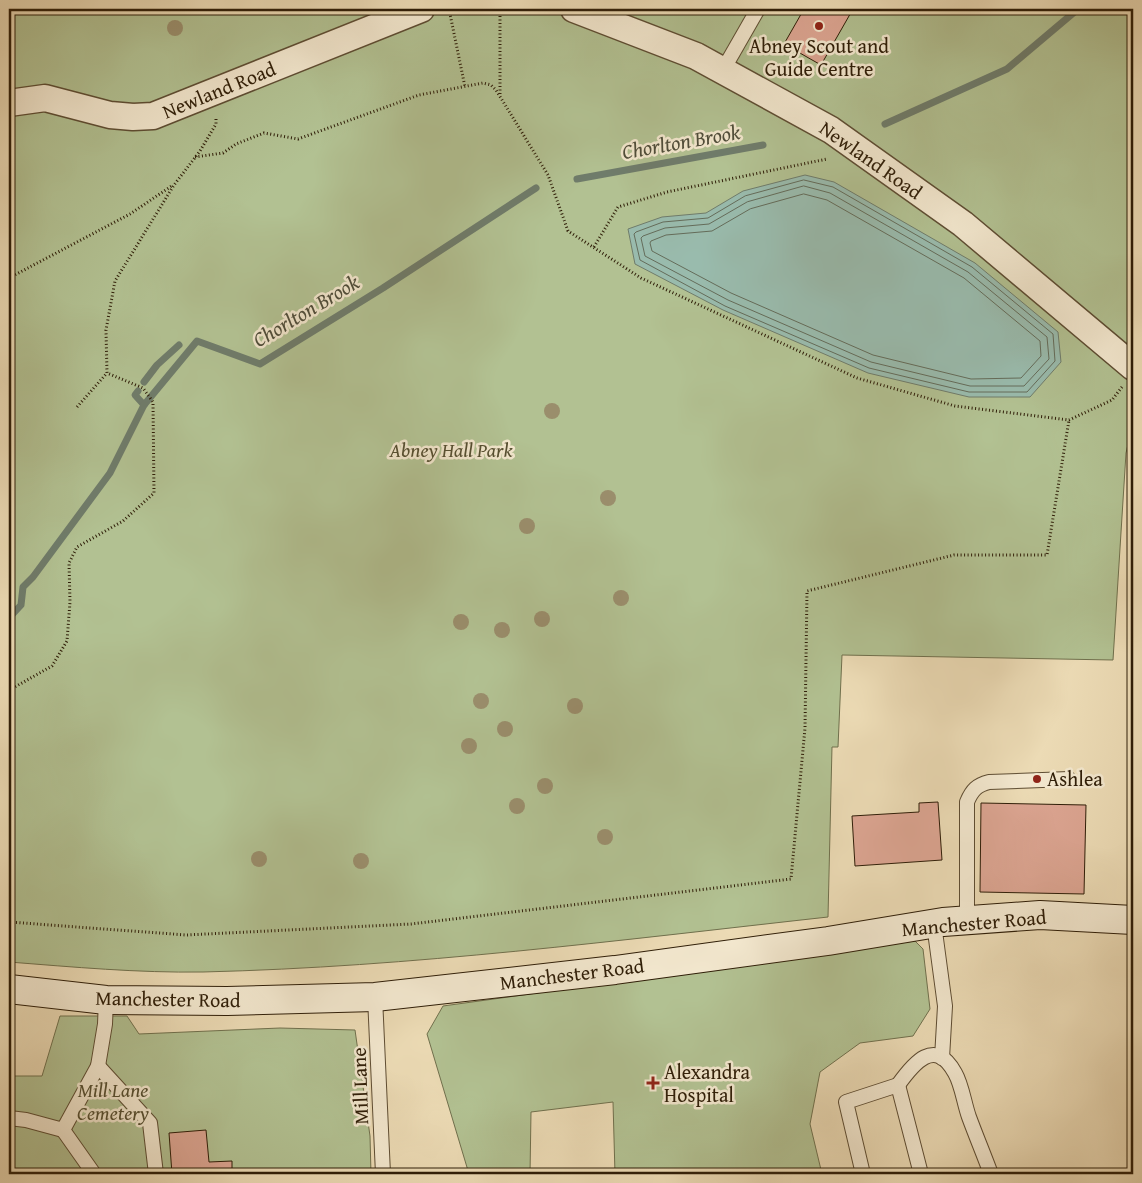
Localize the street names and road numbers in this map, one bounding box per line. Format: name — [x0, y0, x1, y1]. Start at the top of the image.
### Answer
street label: Newland Road — [158, 54, 280, 125]
street label: Newland Road — [814, 113, 929, 206]
street label: Manchester Road — [900, 902, 1048, 943]
street label: Manchester Road — [498, 950, 646, 997]
street label: Manchester Road — [95, 983, 241, 1014]
street label: Mill Lane — [344, 1047, 375, 1125]

